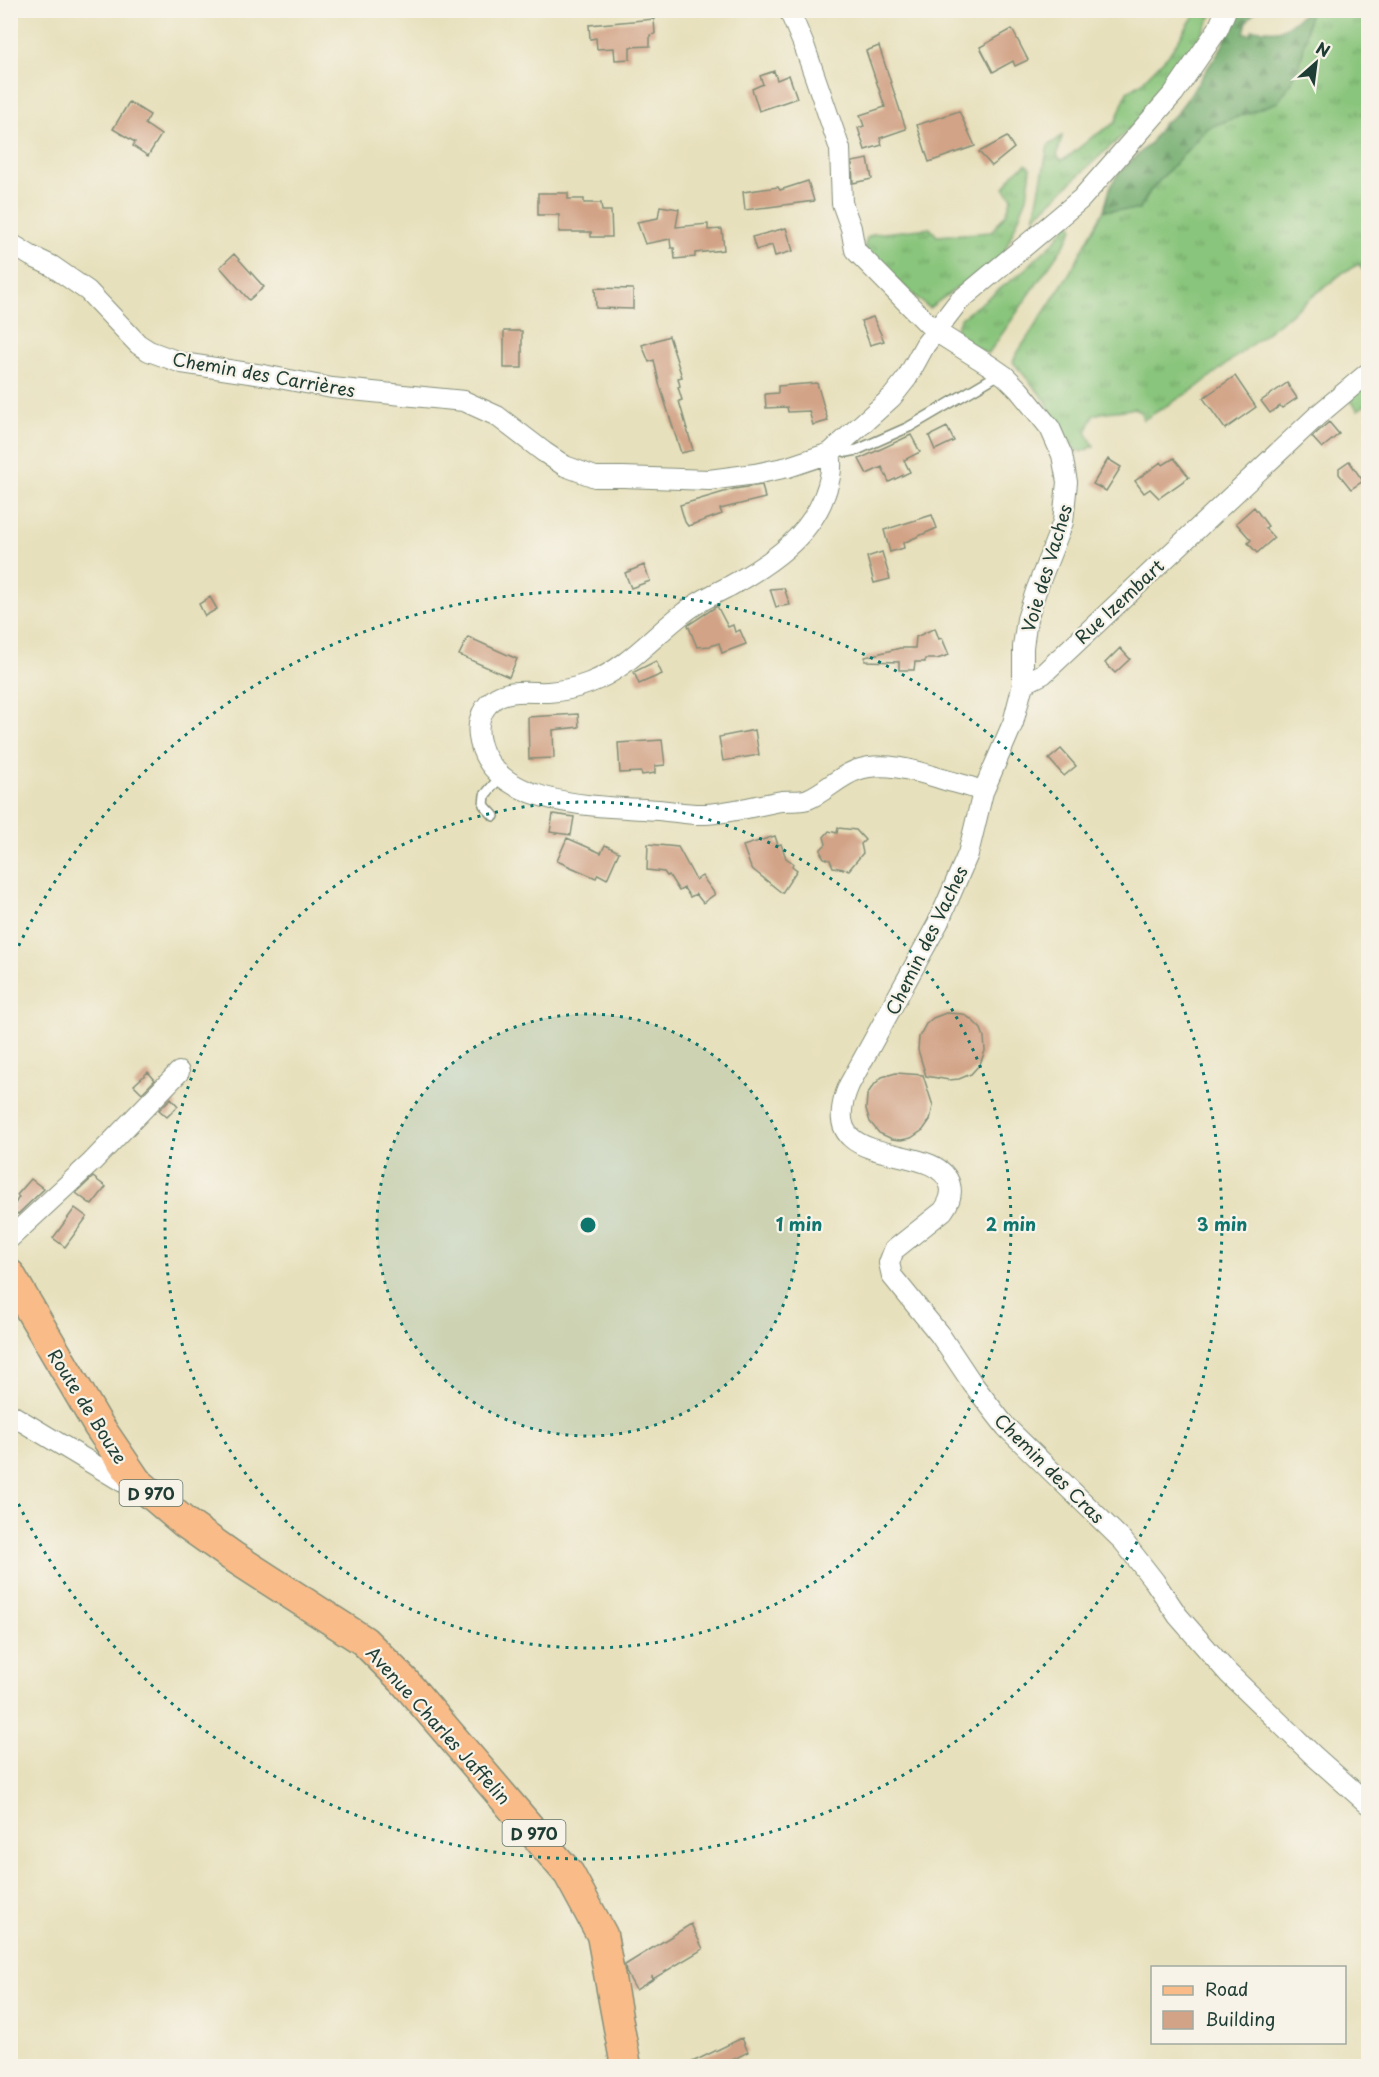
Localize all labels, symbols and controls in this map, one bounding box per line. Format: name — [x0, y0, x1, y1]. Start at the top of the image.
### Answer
north arrow — [1286, 33, 1346, 93]
text: N — [1312, 35, 1335, 62]
street label: Chemin des Carrières — [170, 345, 358, 403]
street label: Voie des Vaches — [1014, 501, 1078, 635]
street label: Rue Izembart — [1068, 552, 1170, 650]
street label: Chemin des Vaches — [878, 861, 974, 1019]
text: 1 min — [776, 1210, 822, 1237]
text: 2 min — [986, 1210, 1036, 1237]
text: 3 min — [1197, 1210, 1247, 1237]
centre of rings — [578, 1215, 598, 1235]
street label: Route de Bouze — [42, 1343, 134, 1469]
street label: Chemin des Cras — [989, 1407, 1111, 1529]
road number: D 970 — [120, 1480, 182, 1506]
street label: Avenue Charles Jaffelin — [360, 1640, 518, 1810]
road number: D 970 — [502, 1820, 566, 1846]
legend — [1151, 1966, 1346, 2044]
text: Road — [1205, 1975, 1249, 2002]
text: Building — [1205, 2005, 1275, 2032]

